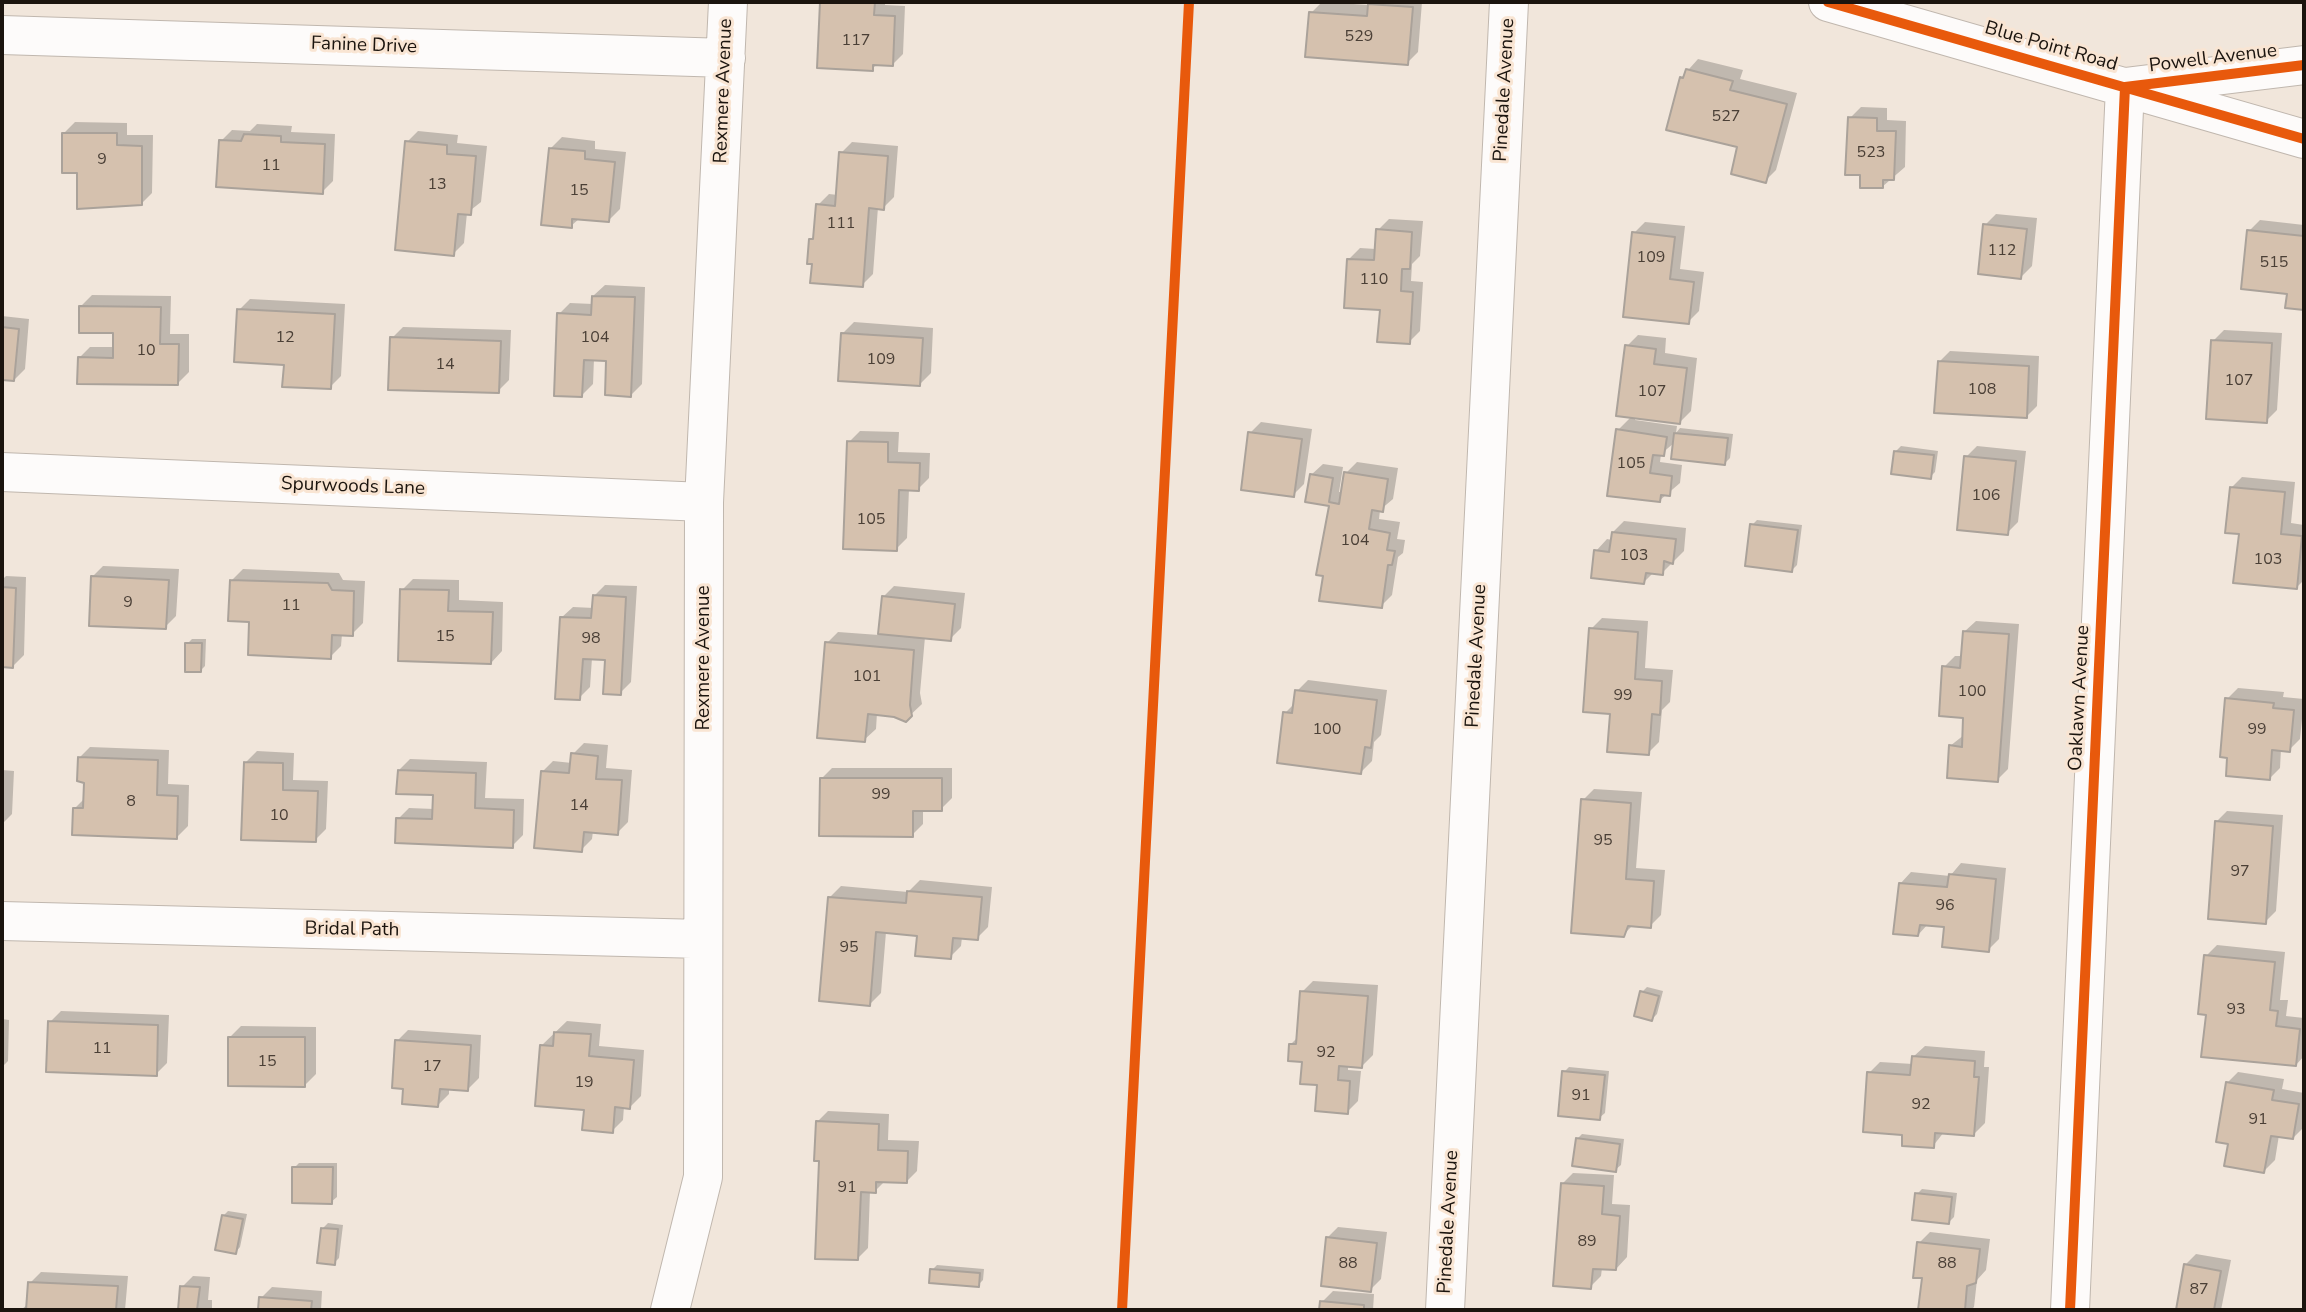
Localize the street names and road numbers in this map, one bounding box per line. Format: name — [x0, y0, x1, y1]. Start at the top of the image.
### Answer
street label: Blue Point Road — [1982, 17, 2120, 77]
street label: Rexmere Avenue — [710, 18, 738, 164]
street label: Pinedale Avenue — [1490, 18, 1520, 162]
street label: Fanine Drive — [311, 33, 417, 59]
street label: Powell Avenue — [2148, 40, 2278, 78]
street label: Spurwoods Lane — [281, 473, 425, 501]
street label: Pinedale Avenue — [1462, 584, 1492, 728]
street label: Rexmere Avenue — [693, 585, 715, 731]
street label: Oaklawn Avenue — [2065, 624, 2095, 772]
street label: Bridal Path — [304, 918, 400, 942]
street label: Pinedale Avenue — [1434, 1150, 1464, 1294]

